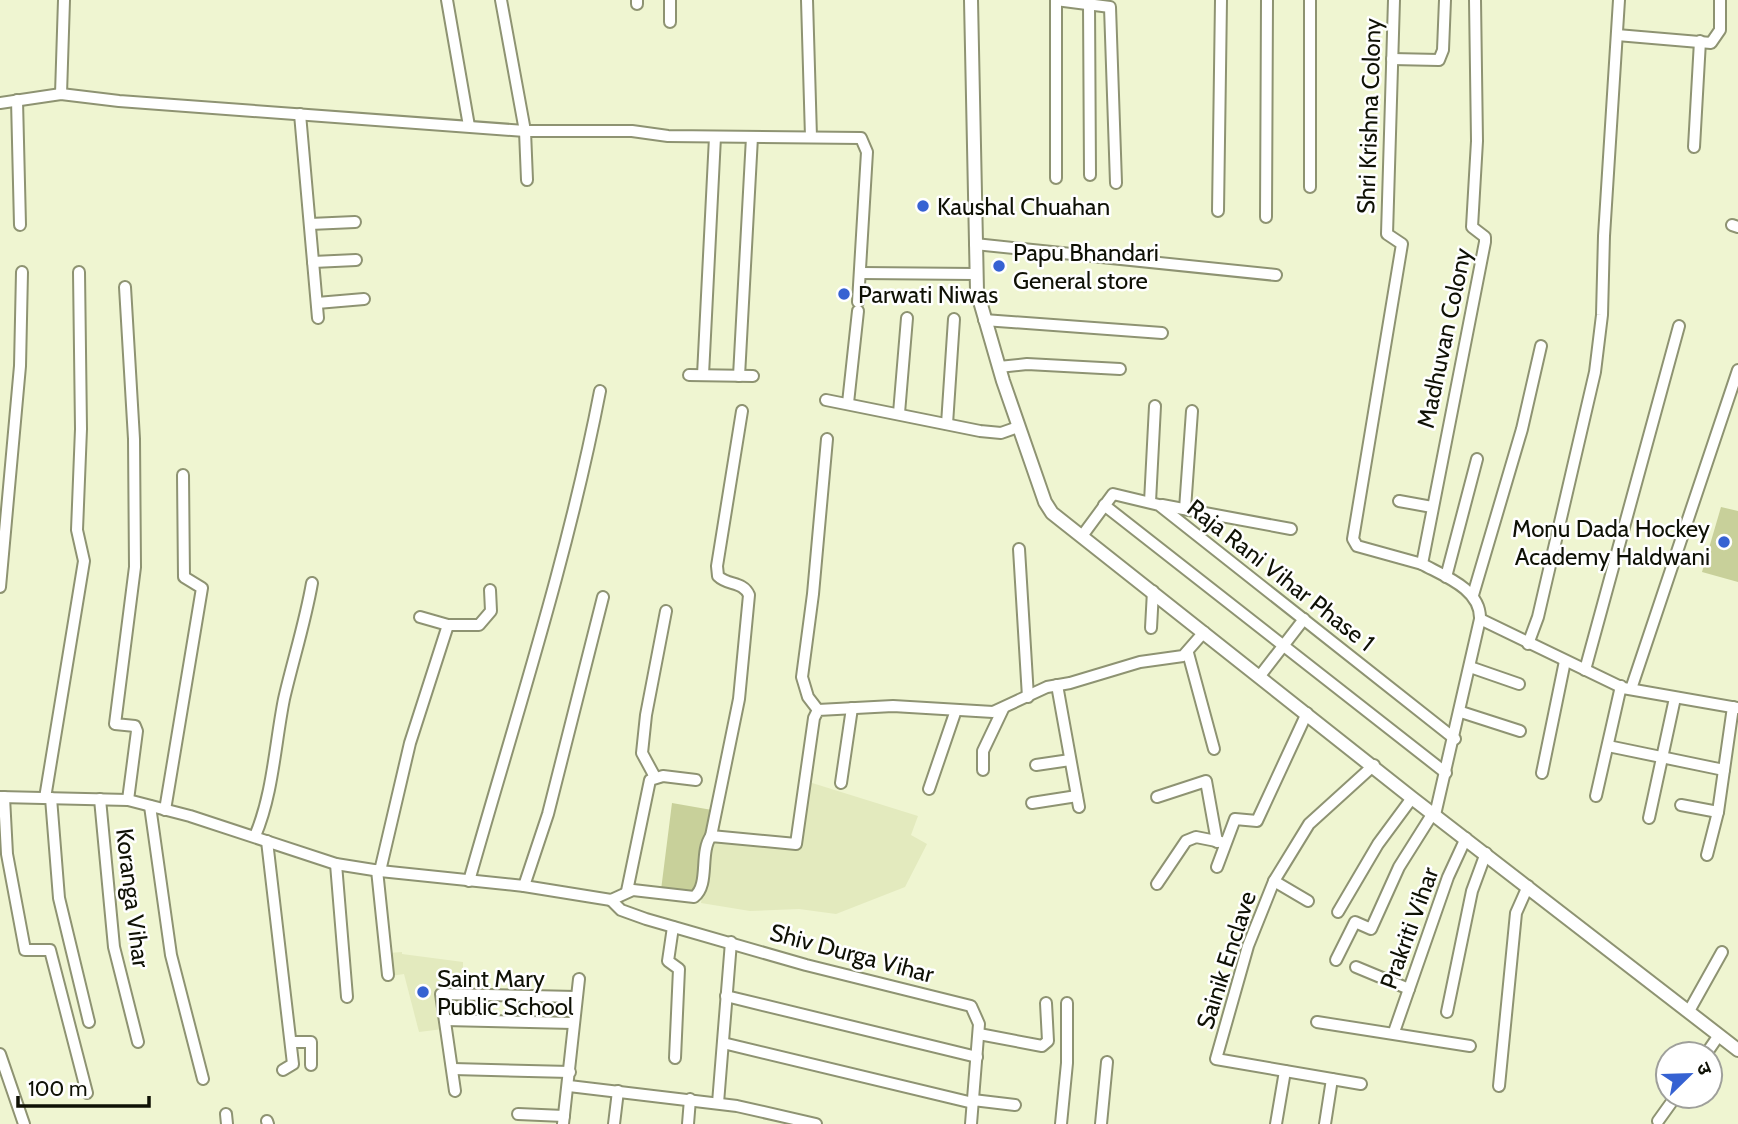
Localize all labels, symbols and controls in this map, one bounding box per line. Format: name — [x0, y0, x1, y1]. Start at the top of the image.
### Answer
street label: Shri Krishna Colony — [1351, 18, 1387, 214]
place label: Kaushal Chuahan — [937, 192, 1110, 221]
marker: Kaushal Chuahan — [915, 198, 931, 214]
place label: Papu Bhandari General store — [1013, 238, 1159, 295]
street label: Madhuvan Colony — [1411, 245, 1477, 431]
marker: Papu Bhandari General store — [991, 258, 1007, 274]
place label: Parwati Niwas — [858, 280, 998, 309]
marker: Parwati Niwas — [836, 286, 852, 302]
street label: Raja Rani Vihar Phase 1 — [1182, 493, 1380, 657]
place label: Monu Dada Hockey Academy Haldwani — [1512, 514, 1710, 571]
marker: Monu Dada Hockey Academy Haldwani — [1716, 534, 1732, 550]
street label: Koranga Vihar — [110, 827, 156, 970]
street label: Prakriti Vihar — [1374, 863, 1445, 993]
street label: Sainik Enclave — [1190, 887, 1262, 1033]
street label: Shiv Durga Vihar — [767, 917, 937, 989]
place label: Saint Mary Public School — [437, 964, 574, 1021]
marker: Saint Mary Public School — [415, 984, 431, 1000]
north arrow — [1654, 1040, 1724, 1110]
text: उ — [1691, 1059, 1717, 1079]
scale bar — [18, 1064, 149, 1108]
text: 100 m — [28, 1076, 87, 1101]

